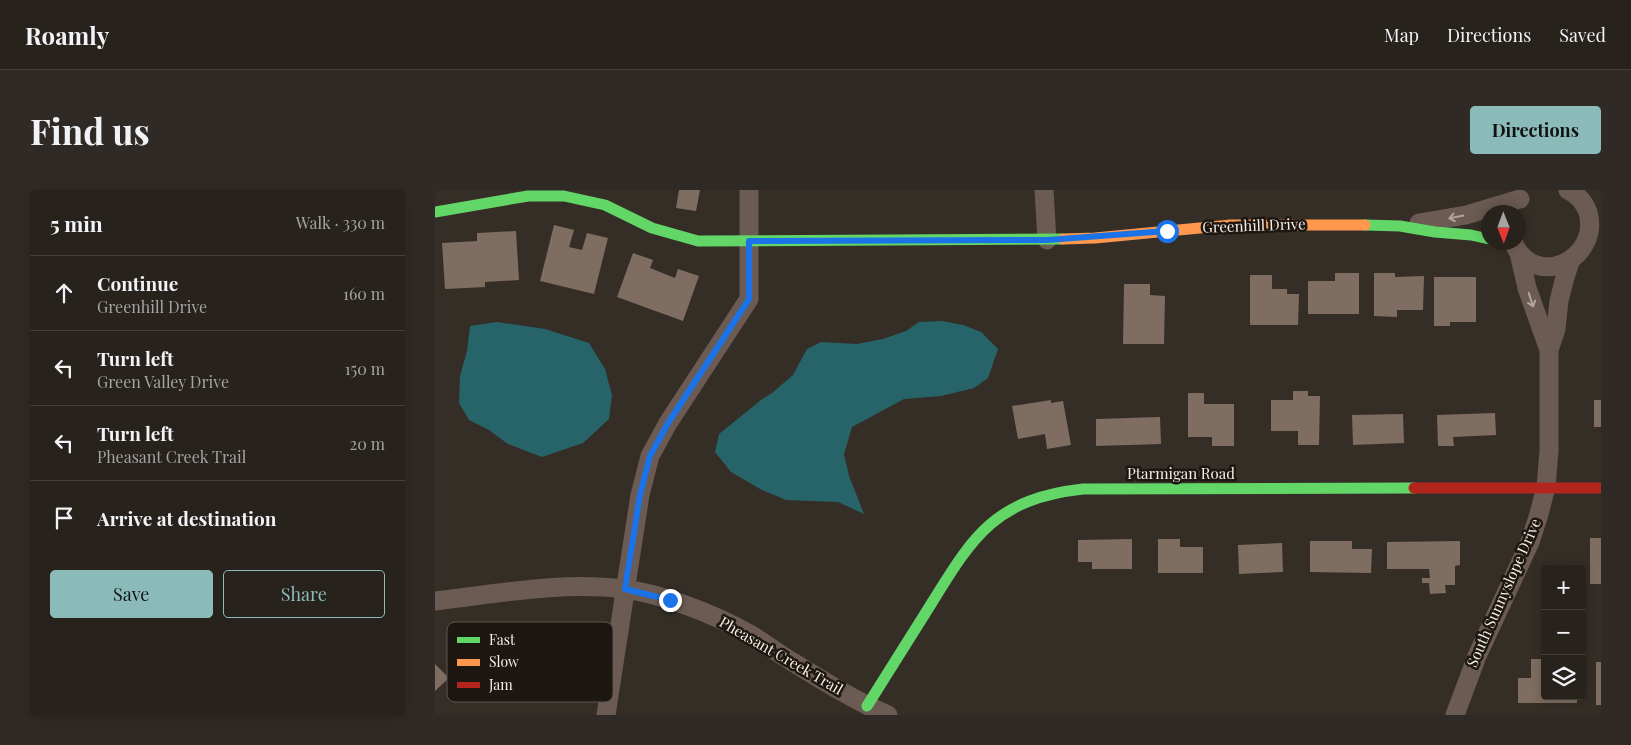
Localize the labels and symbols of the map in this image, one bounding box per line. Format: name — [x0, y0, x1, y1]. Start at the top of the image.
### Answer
north arrow — [1481, 205, 1526, 250]
street label: Greenhill Drive — [1202, 213, 1306, 237]
one-way arrow — [1449, 213, 1465, 223]
route start — [1156, 220, 1179, 243]
one-way arrow — [1527, 292, 1536, 308]
street label: Ptarmigan Road — [1127, 463, 1235, 483]
street label: South Sunnyslope Drive — [1461, 515, 1545, 670]
route end — [659, 589, 682, 612]
street label: Pheasant Creek Trail — [716, 611, 847, 699]
legend — [447, 622, 613, 702]
text: Fast — [489, 630, 516, 649]
text: Slow — [489, 652, 519, 671]
text: Jam — [488, 675, 513, 694]

